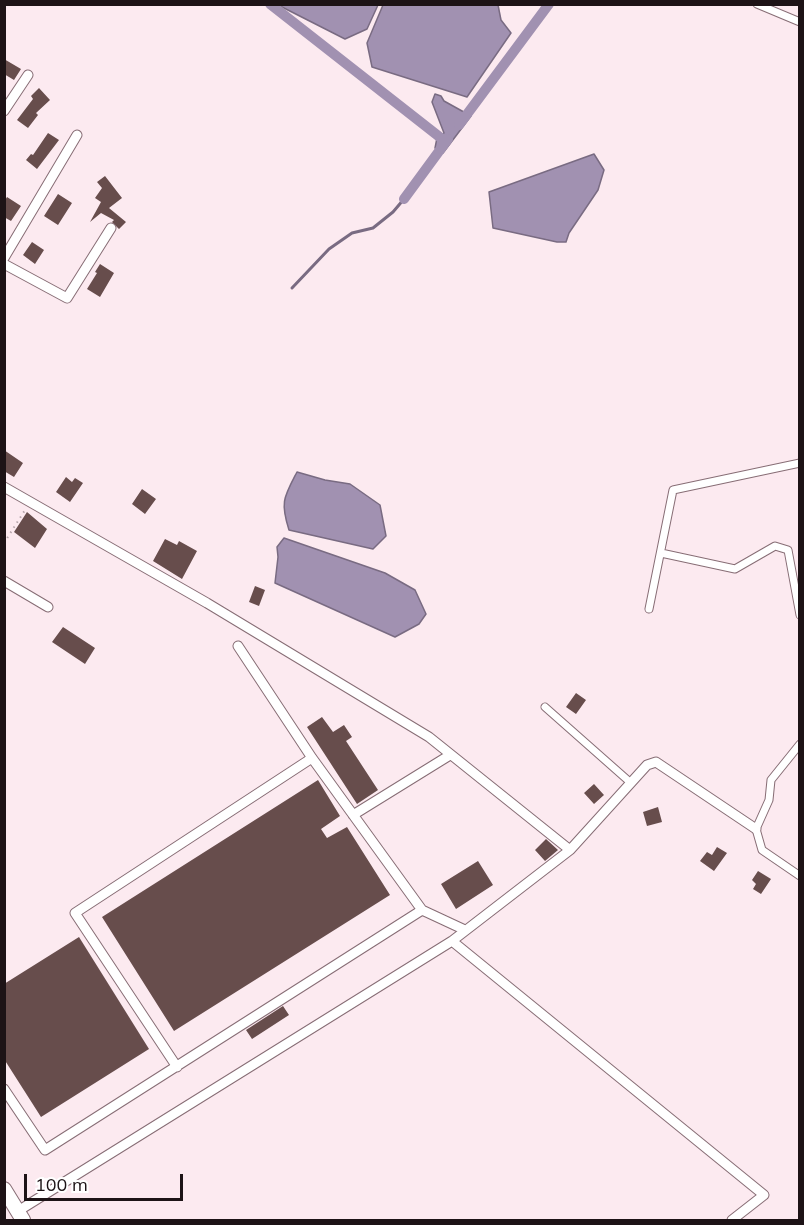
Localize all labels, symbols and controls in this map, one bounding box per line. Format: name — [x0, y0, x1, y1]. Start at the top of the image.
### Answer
scale bar — [27, 1162, 186, 1200]
text: 100 m — [35, 1173, 88, 1196]

